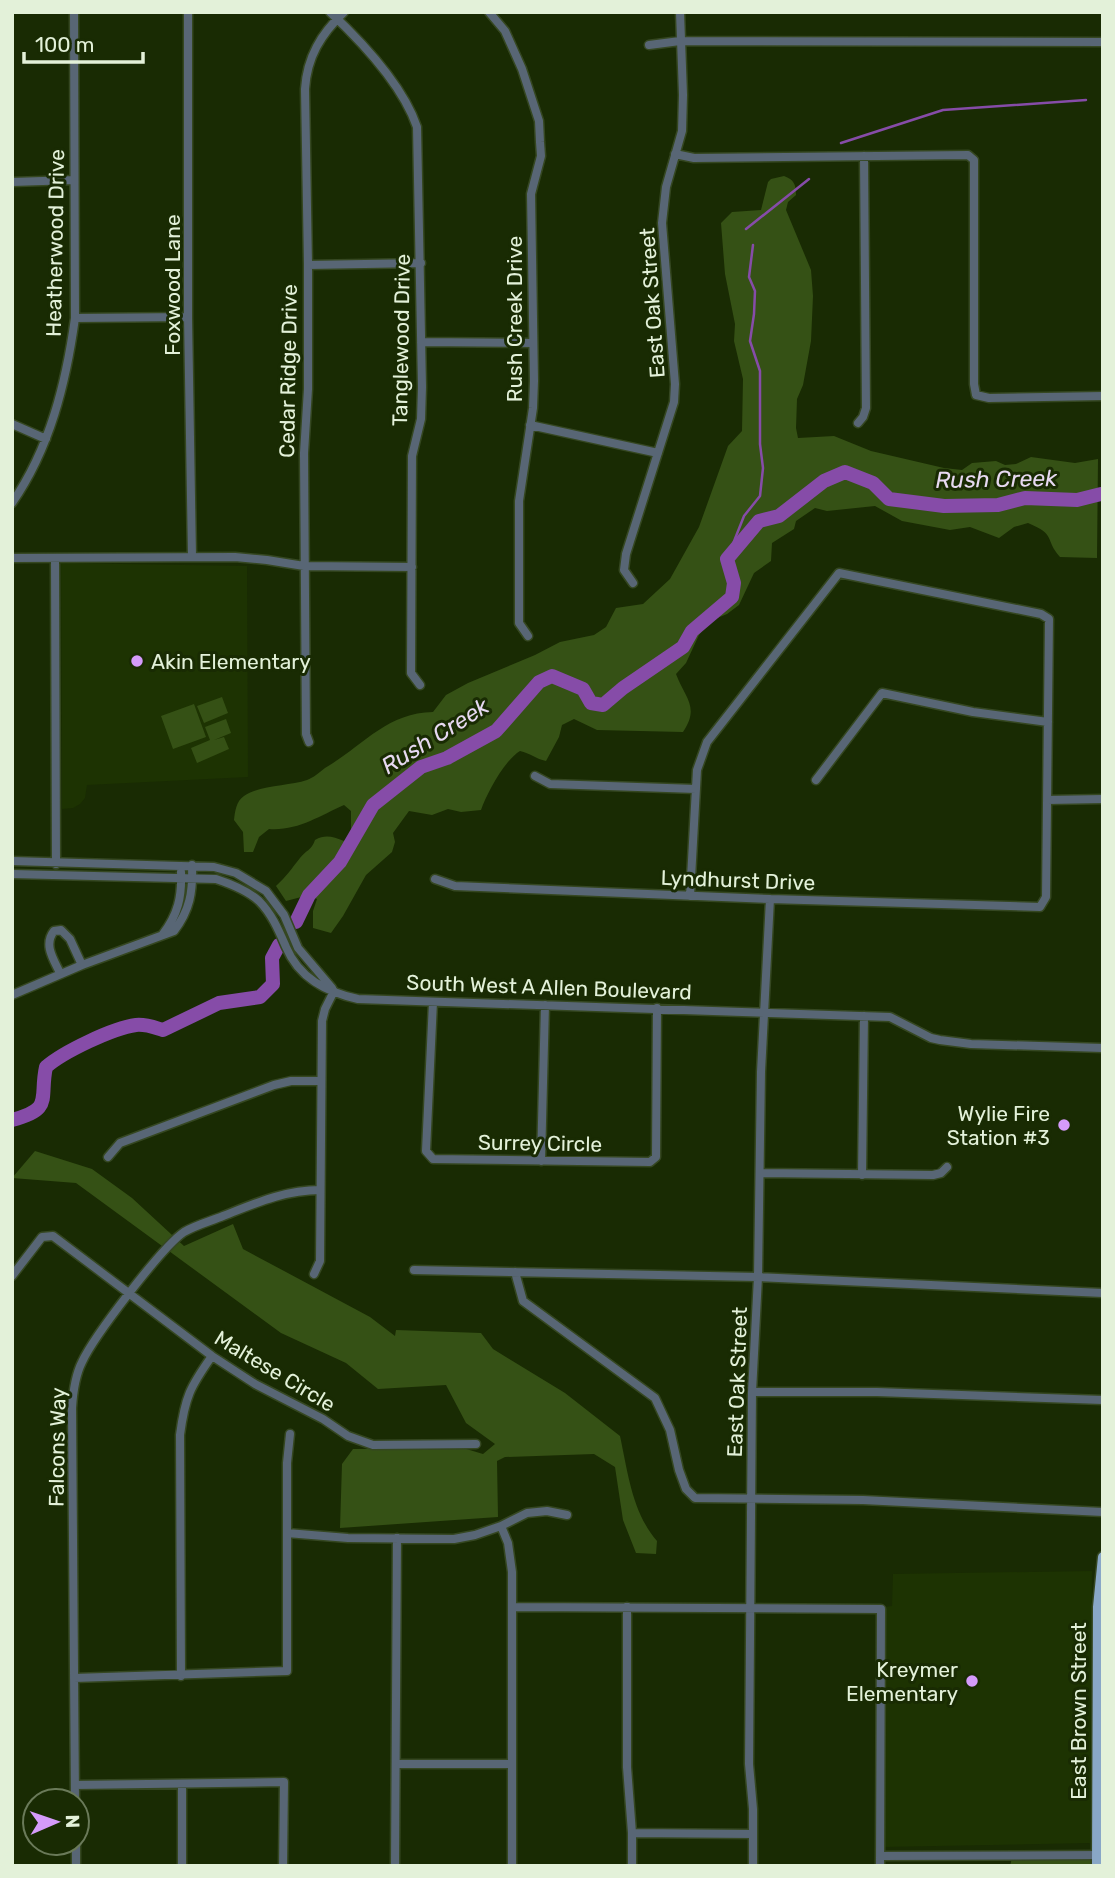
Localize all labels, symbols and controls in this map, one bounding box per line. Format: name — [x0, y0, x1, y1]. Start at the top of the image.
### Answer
scale bar — [24, 21, 144, 65]
text: 100 m — [35, 32, 94, 57]
street label: Heatherwood Drive — [41, 149, 69, 337]
street label: Foxwood Lane — [160, 214, 185, 356]
street label: East Oak Street — [634, 227, 670, 379]
street label: Rush Creek Drive — [502, 236, 527, 402]
street label: Tanglewood Drive — [387, 254, 415, 426]
street label: Cedar Ridge Drive — [274, 284, 302, 458]
water label: Rush Creek — [935, 464, 1058, 494]
place label: Akin Elementary — [151, 649, 311, 674]
marker: Akin Elementary — [129, 653, 145, 669]
water label: Rush Creek — [376, 691, 495, 780]
street label: Lyndhurst Drive — [660, 865, 816, 895]
street label: South West A Allen Boulevard — [406, 970, 692, 1004]
place label: Wylie Fire Station #3 — [947, 1101, 1050, 1150]
marker: Wylie Fire Station #3 — [1056, 1117, 1072, 1133]
street label: Surrey Circle — [478, 1129, 602, 1157]
street label: East Oak Street — [722, 1306, 752, 1458]
street label: Maltese Circle — [210, 1325, 340, 1417]
street label: Falcons Way — [43, 1387, 71, 1507]
street label: East Brown Street — [1066, 1622, 1091, 1800]
place label: Kreymer Elementary — [846, 1657, 958, 1706]
marker: Kreymer Elementary — [964, 1673, 980, 1689]
north arrow — [21, 1787, 91, 1857]
text: N — [61, 1814, 84, 1829]

